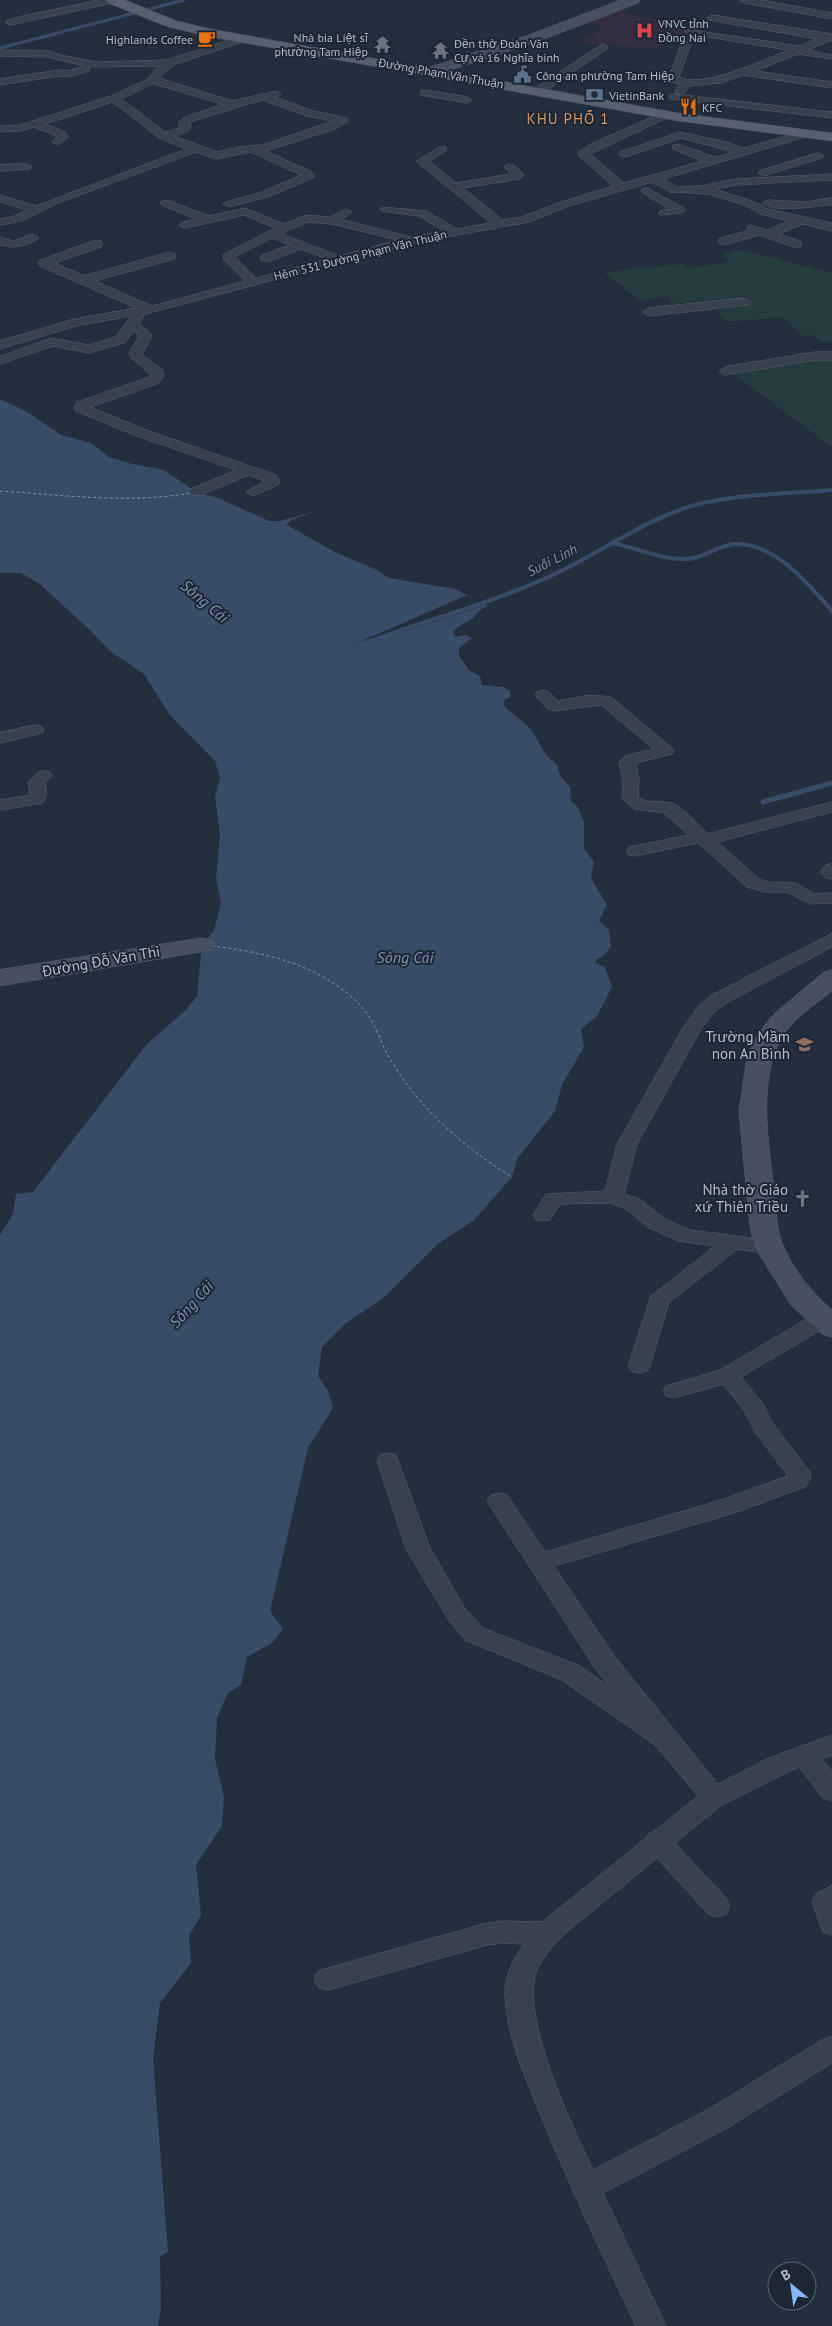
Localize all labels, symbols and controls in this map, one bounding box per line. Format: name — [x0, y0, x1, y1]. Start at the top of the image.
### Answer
place label: VNVC tỉnh Đồng Nai — [657, 16, 709, 45]
hospital icon: VNVC tỉnh Đồng Nai — [634, 20, 654, 40]
cafe icon: Highlands Coffee — [197, 29, 217, 49]
place label: Nhà bia Liệt sĩ phường Tam Hiệp — [274, 30, 369, 59]
place label: Highlands Coffee — [106, 32, 193, 47]
temple icon: Nhà bia Liệt sĩ phường Tam Hiệp — [372, 34, 392, 54]
place label: Đền thờ Đoàn Văn Cự và 16 Nghĩa binh — [453, 36, 560, 65]
temple icon: Đền thờ Đoàn Văn Cự và 16 Nghĩa binh — [430, 40, 450, 60]
street label: Đường Phạm Văn Thuận — [376, 54, 505, 91]
public building icon: Công an phường Tam Hiệp — [512, 65, 532, 85]
place label: Công an phường Tam Hiệp — [536, 68, 674, 83]
bank icon: VietinBank — [585, 85, 605, 105]
place label: VietinBank — [608, 88, 665, 103]
restaurant icon: KFC — [678, 97, 698, 117]
place label: KFC — [702, 100, 723, 115]
district label: KHU PHỐ 1 — [527, 109, 609, 128]
street label: Hẻm 531 Đường Phạm Văn Thuận — [272, 226, 448, 284]
water label: Suối Linh — [524, 540, 580, 580]
water label: Sông Cái — [177, 575, 234, 627]
street label: Đường Đỗ Văn Thi — [40, 941, 161, 981]
water label: Sông Cái — [377, 947, 434, 967]
place label: Trường Mầm non An Bình — [706, 1027, 790, 1063]
school or university icon: Trường Mầm non An Bình — [794, 1035, 814, 1055]
place label: Nhà thờ Giáo xứ Thiên Triều — [694, 1180, 788, 1216]
church icon: Nhà thờ Giáo xứ Thiên Triều — [792, 1188, 812, 1208]
water label: Sông Cái — [165, 1276, 218, 1332]
north arrow — [767, 2261, 817, 2311]
text: B — [778, 2265, 794, 2285]

